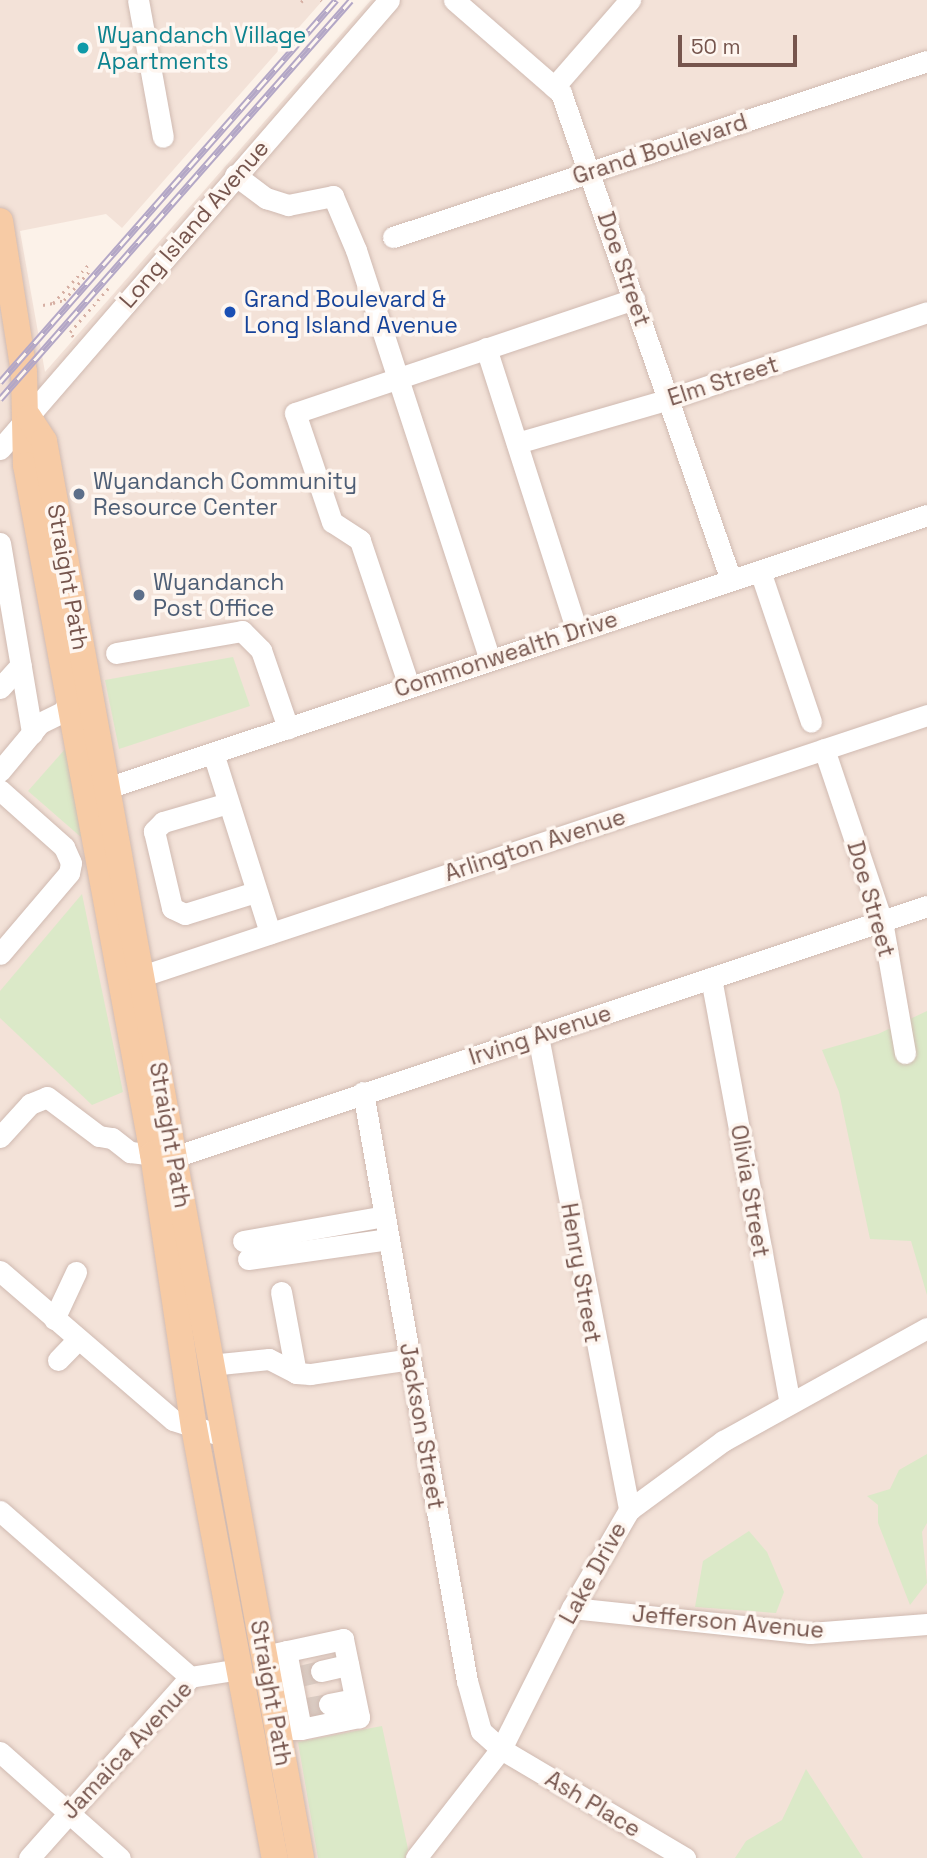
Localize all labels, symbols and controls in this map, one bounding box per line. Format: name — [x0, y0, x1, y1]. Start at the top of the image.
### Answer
place label: Wyandanch Village Apartments — [97, 21, 307, 75]
scale bar — [682, 21, 801, 65]
text: 50 m — [691, 33, 741, 60]
marker: Wyandanch Village Apartments — [75, 40, 91, 56]
street label: Grand Boulevard — [569, 108, 751, 190]
street label: Long Island Avenue — [113, 134, 275, 314]
street label: Doe Street — [592, 208, 656, 330]
place label: Grand Boulevard & Long Island Avenue — [244, 285, 458, 339]
marker: Grand Boulevard & Long Island Avenue — [222, 304, 238, 320]
street label: Elm Street — [664, 350, 782, 412]
place label: Wyandanch Community Resource Center — [93, 467, 357, 521]
marker: Wyandanch Community Resource Center — [71, 486, 87, 502]
street label: Straight Path — [42, 502, 94, 652]
place label: Wyandanch Post Office — [153, 568, 284, 622]
marker: Wyandanch Post Office — [131, 587, 147, 603]
street label: Commonwealth Drive — [391, 605, 621, 703]
street label: Arlington Avenue — [441, 803, 629, 887]
street label: Doe Street — [841, 838, 901, 960]
street label: Irving Avenue — [465, 999, 615, 1071]
street label: Straight Path — [144, 1060, 196, 1210]
street label: Olivia Street — [725, 1123, 775, 1259]
street label: Henry Street — [555, 1201, 607, 1345]
street label: Jackson Street — [394, 1341, 450, 1511]
street label: Lake Drive — [554, 1517, 632, 1629]
street label: Jefferson Avenue — [631, 1600, 825, 1644]
street label: Straight Path — [245, 1618, 297, 1768]
street label: Jamaica Avenue — [56, 1675, 198, 1825]
street label: Ash Place — [540, 1765, 646, 1843]

